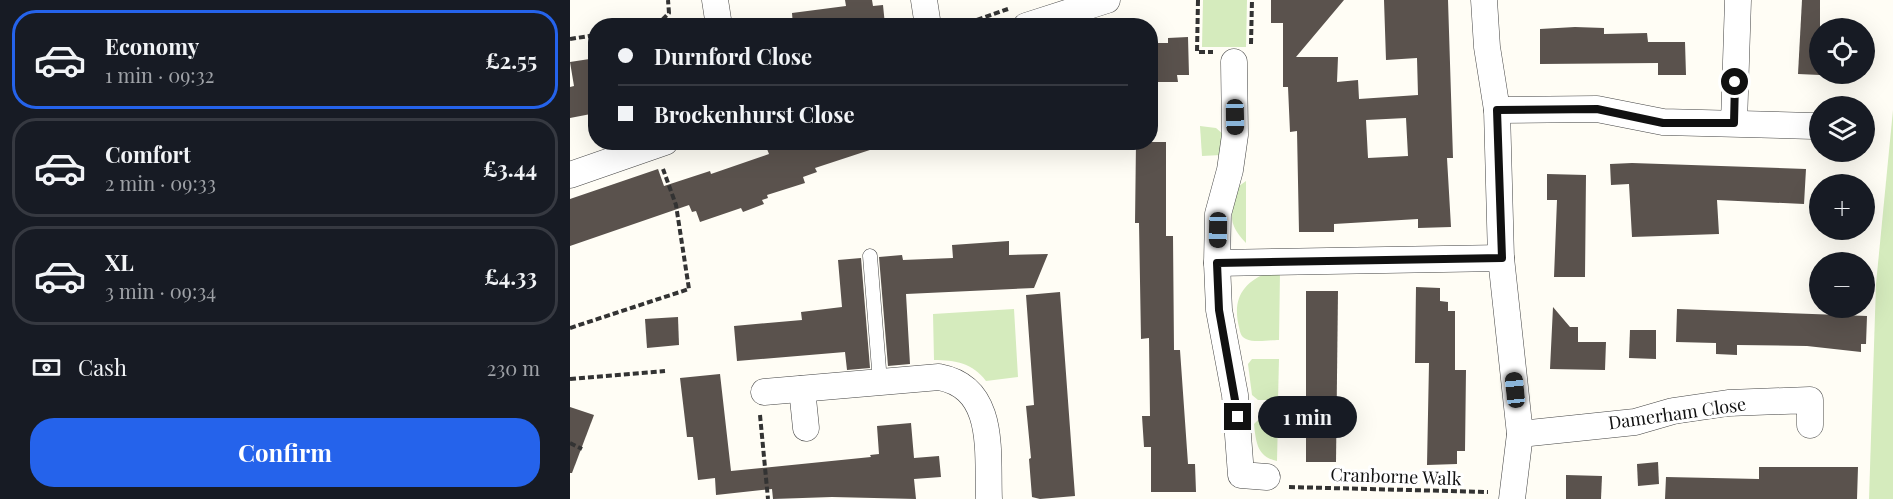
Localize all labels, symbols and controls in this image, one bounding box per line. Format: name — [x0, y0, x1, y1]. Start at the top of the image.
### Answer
map controls — [1809, 18, 1875, 318]
button: locate — [1809, 18, 1875, 84]
text: Economy — [105, 31, 199, 61]
icon: car — [33, 33, 87, 87]
text: Durnford Close — [654, 41, 812, 71]
text: £2.55 — [485, 45, 537, 75]
text: 1 min · 09:32 — [105, 61, 214, 88]
route start — [1721, 68, 1748, 95]
button: layers — [1809, 96, 1875, 162]
text: Brockenhurst Close — [654, 99, 855, 129]
car — [1226, 99, 1244, 135]
text: Comfort — [105, 139, 191, 169]
icon: car — [33, 141, 87, 195]
text: £3.44 — [483, 153, 537, 183]
text: 2 min · 09:33 — [105, 169, 216, 196]
button: + — [1809, 174, 1875, 240]
car — [1209, 212, 1227, 248]
text: XL — [105, 247, 134, 277]
icon: car — [33, 249, 87, 303]
button: − — [1809, 252, 1875, 318]
text: £4.33 — [484, 261, 537, 291]
text: 3 min · 09:34 — [105, 277, 216, 304]
icon: cash — [30, 351, 63, 384]
text: Cash — [78, 352, 127, 382]
text: 230 m — [487, 354, 540, 381]
car — [1504, 371, 1526, 409]
street label: Damerham Close — [1606, 391, 1748, 435]
callout: 1 min — [1259, 396, 1358, 438]
route end — [1224, 403, 1251, 430]
text: 1 min — [1283, 403, 1332, 430]
button: Confirm — [30, 418, 540, 487]
street label: Cranborne Walk — [1330, 462, 1462, 490]

